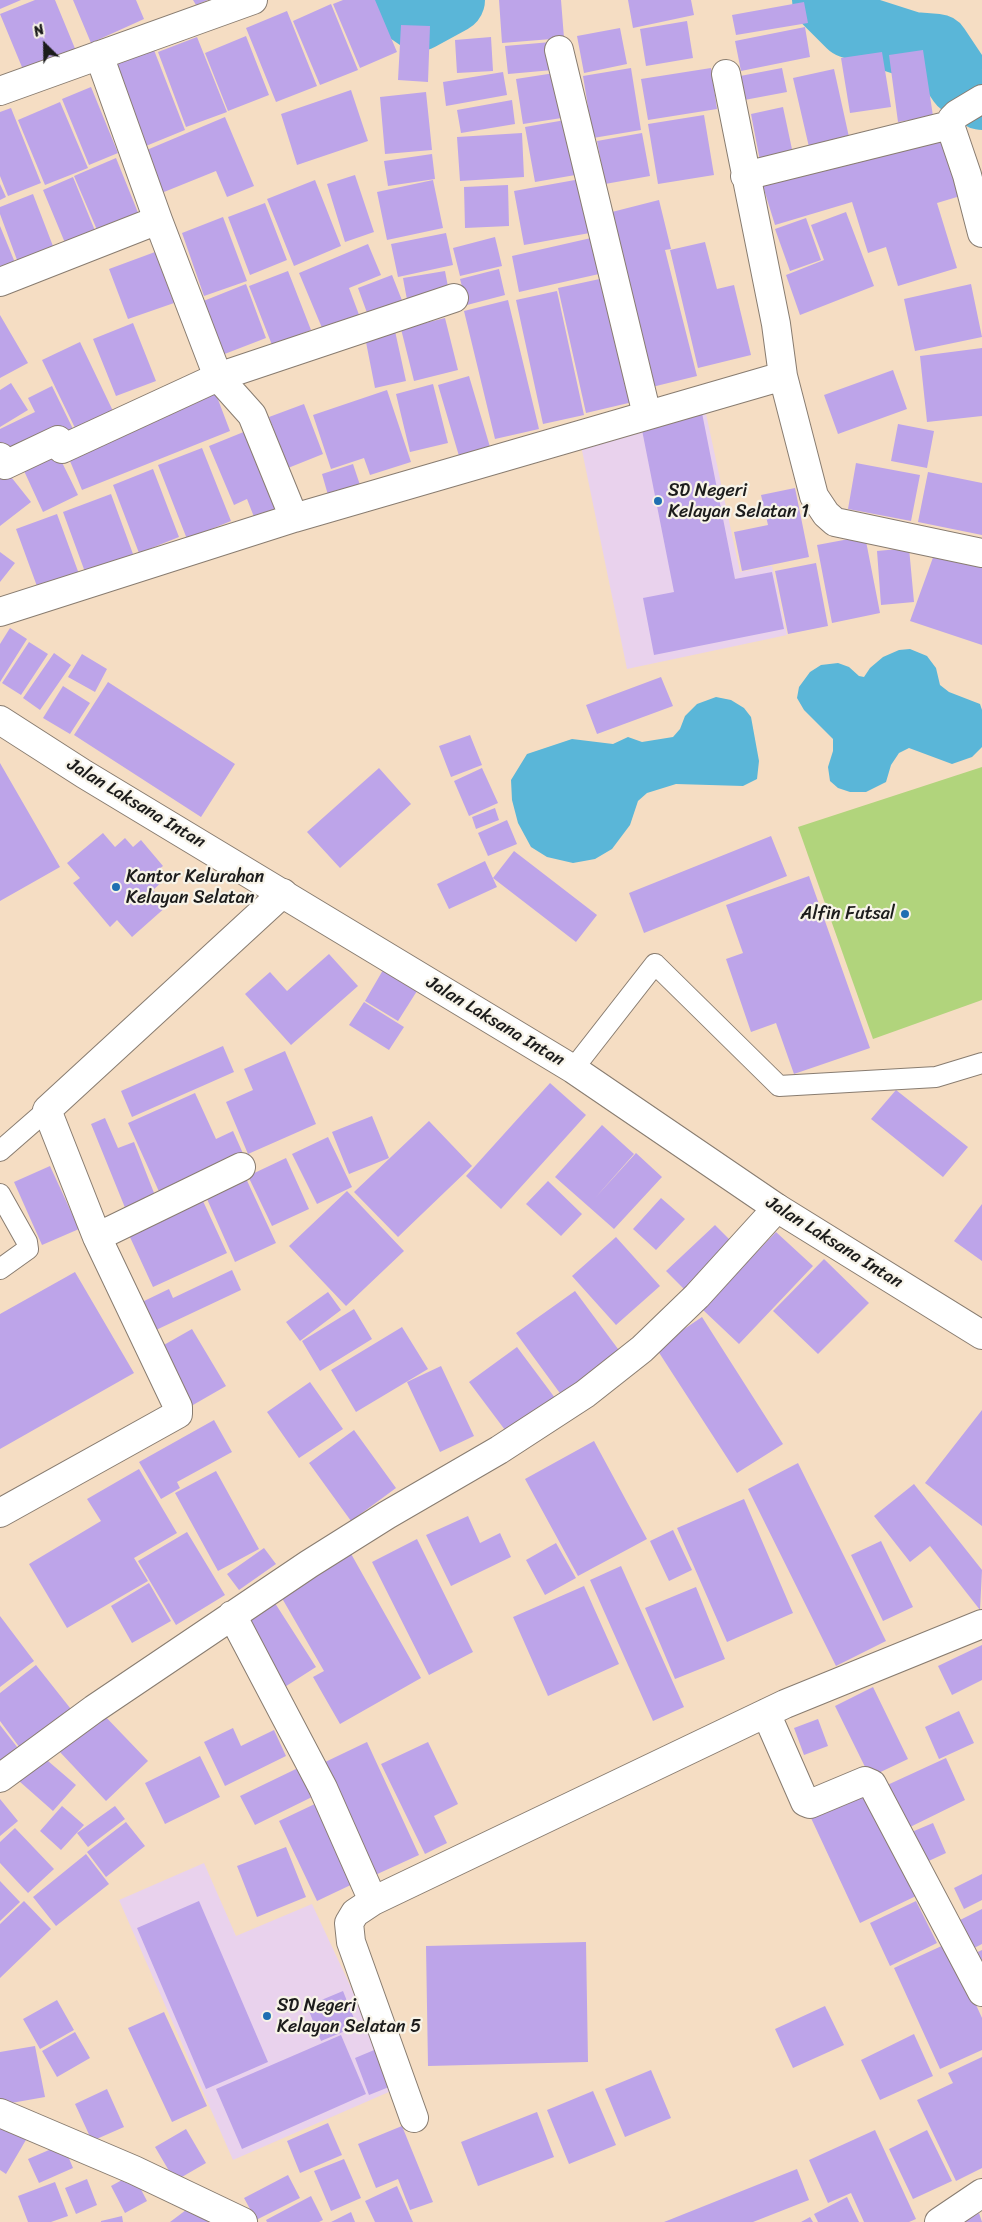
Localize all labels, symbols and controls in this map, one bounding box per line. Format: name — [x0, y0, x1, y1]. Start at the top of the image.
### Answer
text: N — [30, 17, 48, 44]
north arrow — [20, 20, 70, 70]
place label: SD Negeri Kelayan Selatan 1 — [668, 480, 809, 522]
marker: SD Negeri Kelayan Selatan 1 — [652, 495, 664, 507]
street label: Jalan Laksana Intan — [63, 754, 209, 854]
place label: Kantor Kelurahan Kelayan Selatan — [126, 866, 264, 909]
marker: Kantor Kelurahan Kelayan Selatan — [110, 881, 122, 893]
place label: Alfin Futsal — [801, 903, 895, 925]
marker: Alfin Futsal — [899, 908, 911, 920]
street label: Jalan Laksana Intan — [422, 972, 568, 1072]
street label: Jalan Laksana Intan — [762, 1192, 906, 1294]
place label: SD Negeri Kelayan Selatan 5 — [277, 1995, 421, 2038]
marker: SD Negeri Kelayan Selatan 5 — [261, 2010, 273, 2022]

